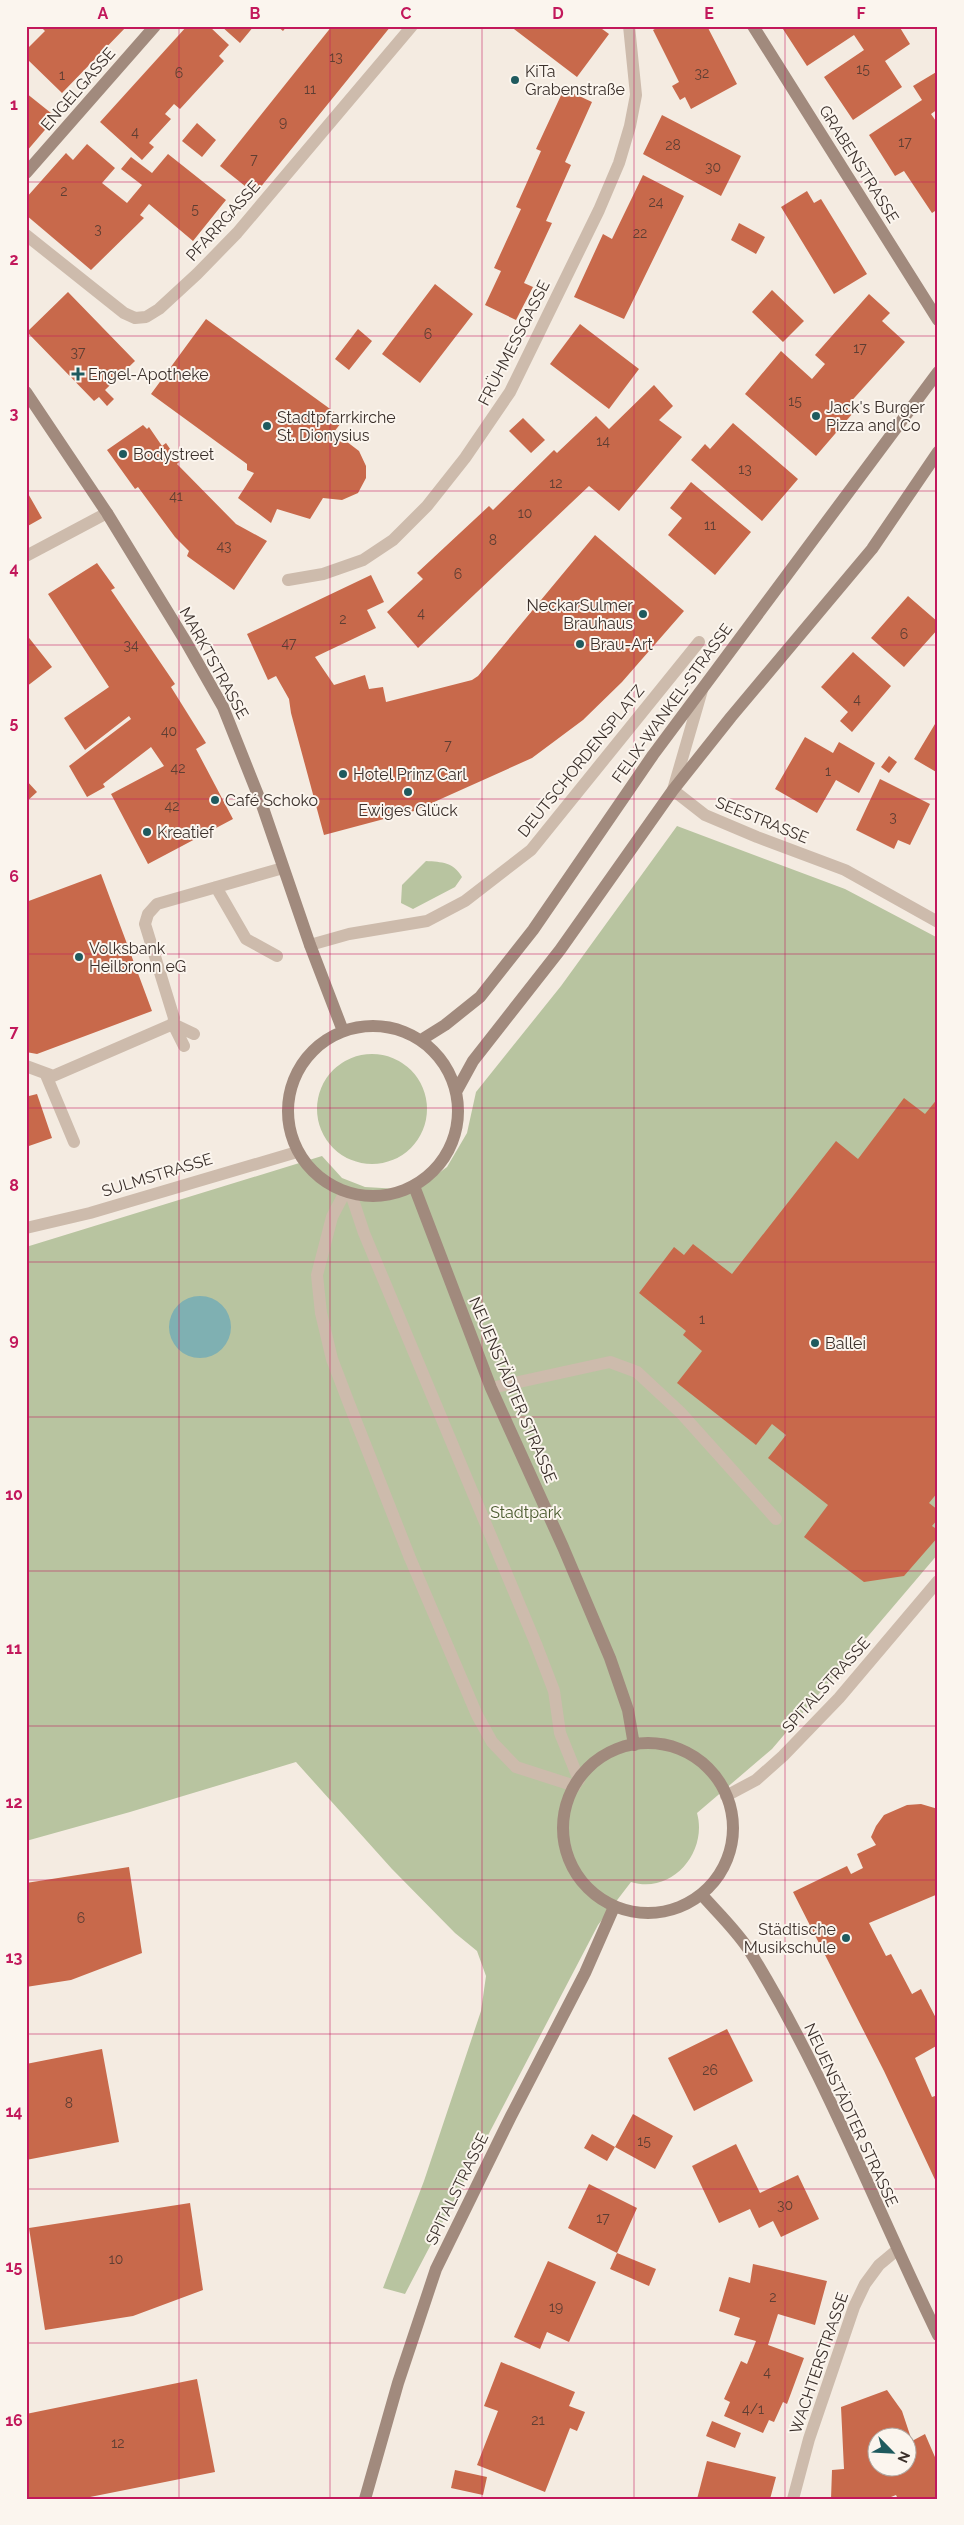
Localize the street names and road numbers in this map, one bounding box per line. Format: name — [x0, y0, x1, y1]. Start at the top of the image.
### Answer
street label: ENGELGASSE — [37, 44, 119, 134]
street label: GRABENSTRASSE — [815, 102, 903, 227]
street label: PFARRGASSE — [182, 177, 264, 265]
street label: FRÜHMESSGASSE — [473, 276, 554, 409]
street label: MARKTSTRASSE — [175, 604, 253, 722]
street label: FELIX-WANKEL-STRASSE — [608, 620, 736, 786]
street label: DEUTSCHORDENSPLATZ — [514, 681, 648, 841]
street label: SEESTRASSE — [713, 793, 812, 847]
street label: SULMSTRASSE — [99, 1149, 215, 1201]
street label: NEUENSTÄDTER STRASSE — [465, 1294, 562, 1486]
street label: SPITALSTRASSE — [778, 1633, 874, 1737]
street label: NEUENSTÄDTER STRASSE — [800, 2020, 903, 2210]
street label: SPITALSTRASSE — [422, 2130, 492, 2248]
street label: WACHTERSTRASSE — [786, 2289, 852, 2436]

